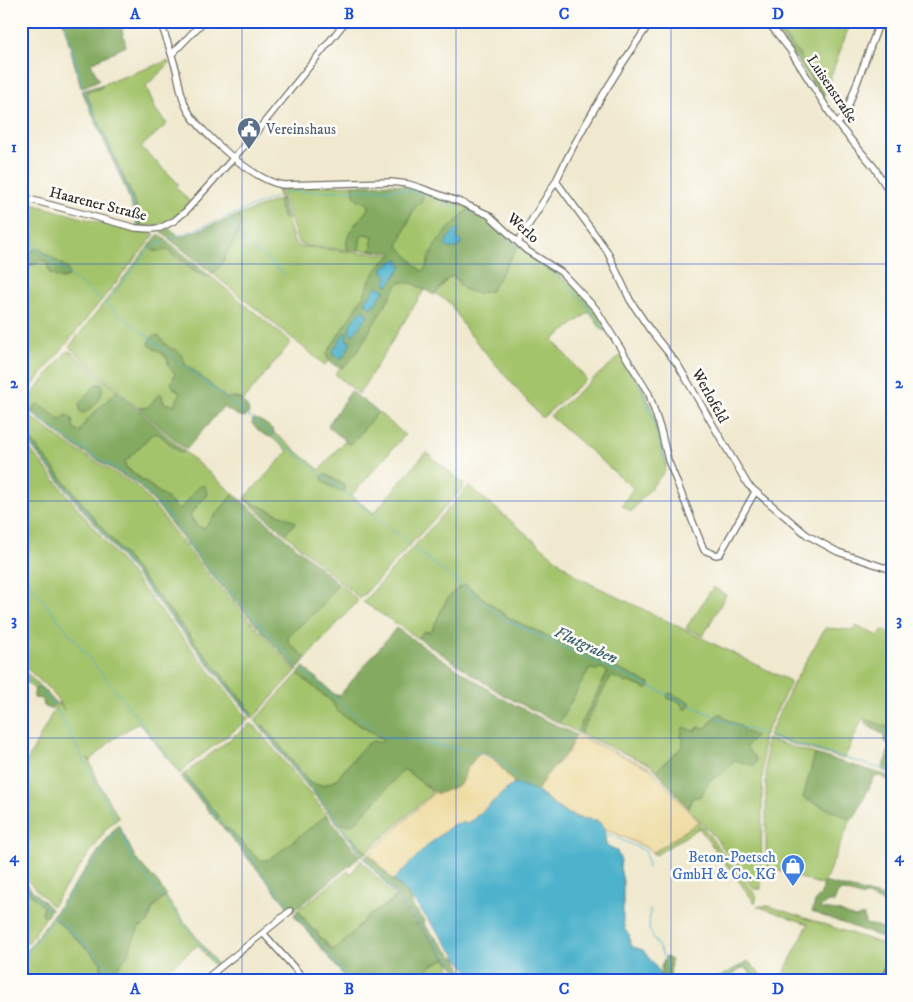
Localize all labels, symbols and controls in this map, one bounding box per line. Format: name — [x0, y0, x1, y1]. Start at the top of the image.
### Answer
text: A — [129, 4, 141, 24]
text: B — [344, 4, 354, 24]
text: C — [559, 4, 569, 24]
text: D — [772, 4, 784, 24]
street label: Luisenstraße — [802, 51, 862, 127]
public building icon: Vereinshaus — [236, 116, 262, 150]
place label: Vereinshaus — [265, 120, 336, 139]
text: 1 — [11, 137, 17, 157]
text: 1 — [896, 137, 902, 157]
street label: Haarener Straße — [47, 183, 149, 225]
street label: Werlo — [502, 208, 543, 247]
street label: Werlofeld — [687, 365, 733, 427]
text: 2 — [10, 373, 19, 393]
text: 2 — [895, 373, 904, 393]
text: 3 — [11, 610, 17, 630]
text: 3 — [896, 610, 902, 630]
water label: Flutgraben — [551, 622, 621, 668]
text: 4 — [8, 847, 19, 867]
text: 4 — [893, 847, 904, 867]
place label: Beton-Poetsch GmbH & Co. KG — [672, 848, 777, 884]
shop icon: Beton-Poetsch GmbH & Co. KG — [780, 853, 806, 887]
text: A — [129, 979, 141, 999]
text: B — [344, 979, 354, 999]
text: C — [559, 979, 569, 999]
text: D — [772, 979, 784, 999]

